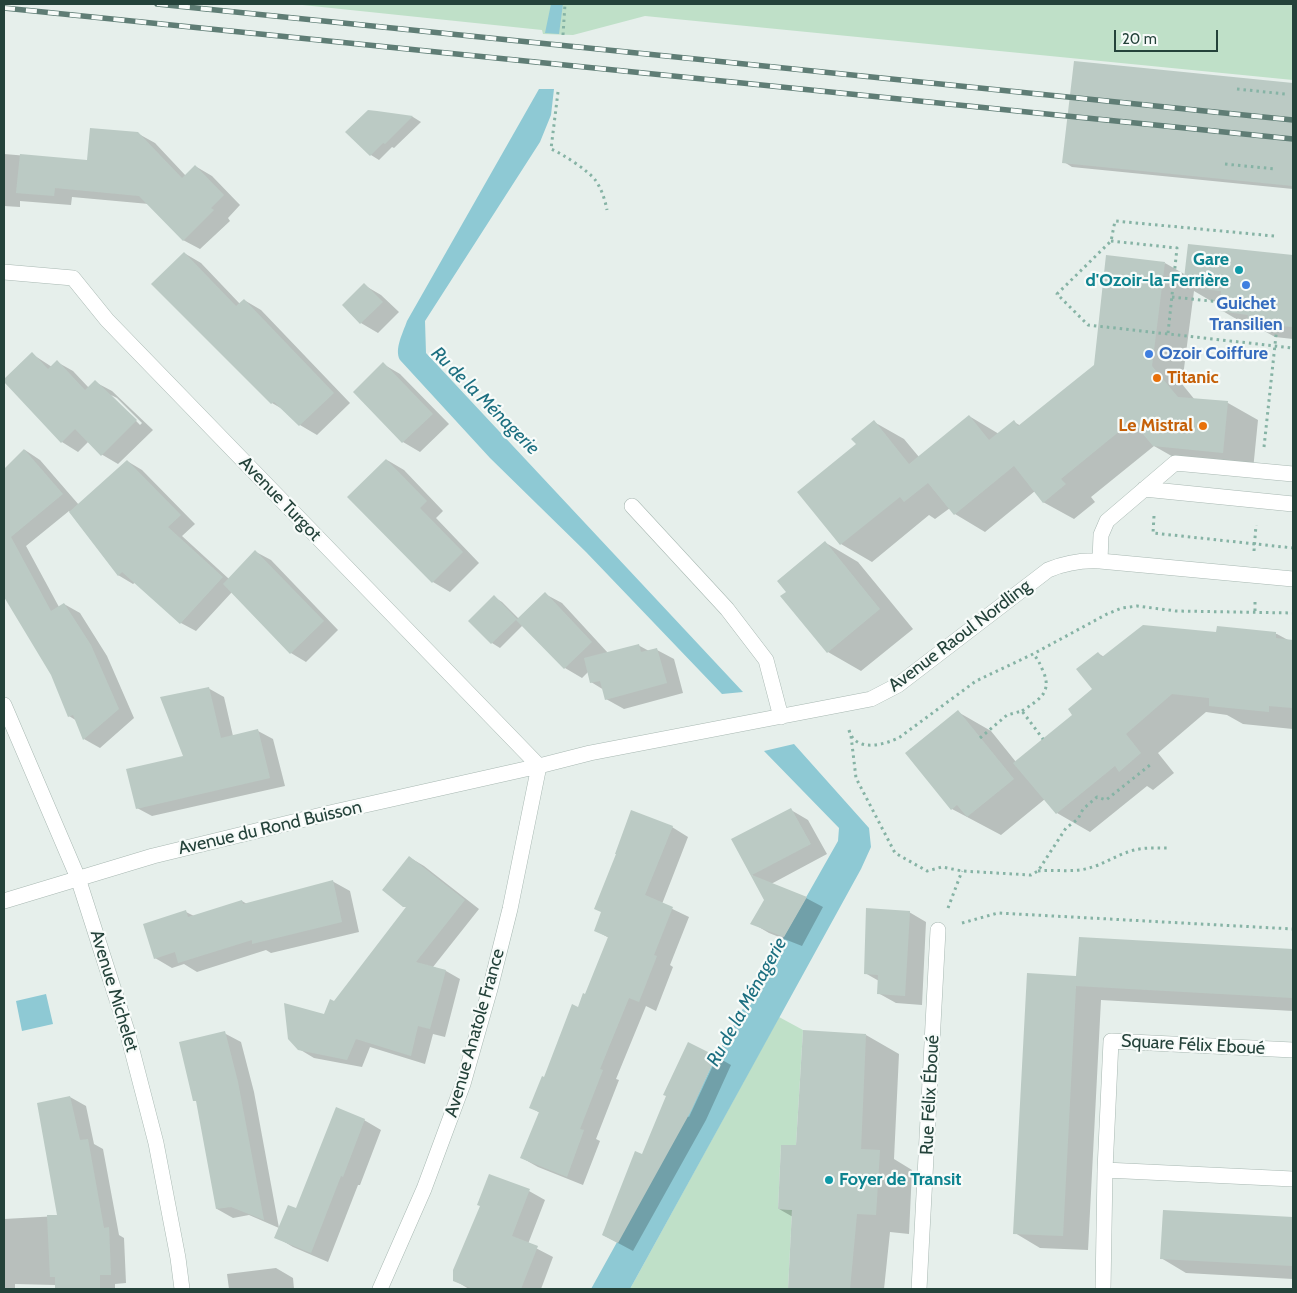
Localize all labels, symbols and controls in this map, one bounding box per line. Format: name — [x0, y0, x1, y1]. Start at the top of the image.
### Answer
scale bar — [1117, 20, 1221, 52]
text: 20 m — [1122, 30, 1157, 48]
place label: Gare d'Ozoir-la-Ferrière — [1086, 249, 1229, 292]
marker: Gare d'Ozoir-la-Ferrière — [1233, 264, 1245, 276]
marker: Guichet Transilien — [1240, 279, 1252, 291]
place label: Guichet Transilien — [1209, 293, 1283, 336]
water label: Ru de la Ménagerie — [426, 342, 544, 460]
place label: Ozoir Coiffure — [1159, 343, 1268, 365]
marker: Ozoir Coiffure — [1143, 348, 1155, 360]
place label: Titanic — [1167, 367, 1219, 389]
marker: Titanic — [1151, 372, 1163, 384]
place label: Le Mistral — [1118, 415, 1193, 437]
marker: Le Mistral — [1197, 420, 1209, 432]
street label: Avenue Turgot — [234, 452, 326, 546]
street label: Avenue Raoul Nordling — [884, 575, 1036, 697]
street label: Avenue du Rond Buisson — [176, 796, 364, 860]
street label: Avenue Michelet — [85, 928, 143, 1054]
water label: Ru de la Ménagerie — [702, 934, 792, 1070]
street label: Avenue Anatole France — [441, 946, 509, 1120]
street label: Square Félix Eboué — [1120, 1030, 1266, 1060]
street label: Rue Félix Éboué — [916, 1034, 944, 1156]
place label: Foyer de Transit — [839, 1169, 962, 1191]
marker: Foyer de Transit — [823, 1174, 835, 1186]

